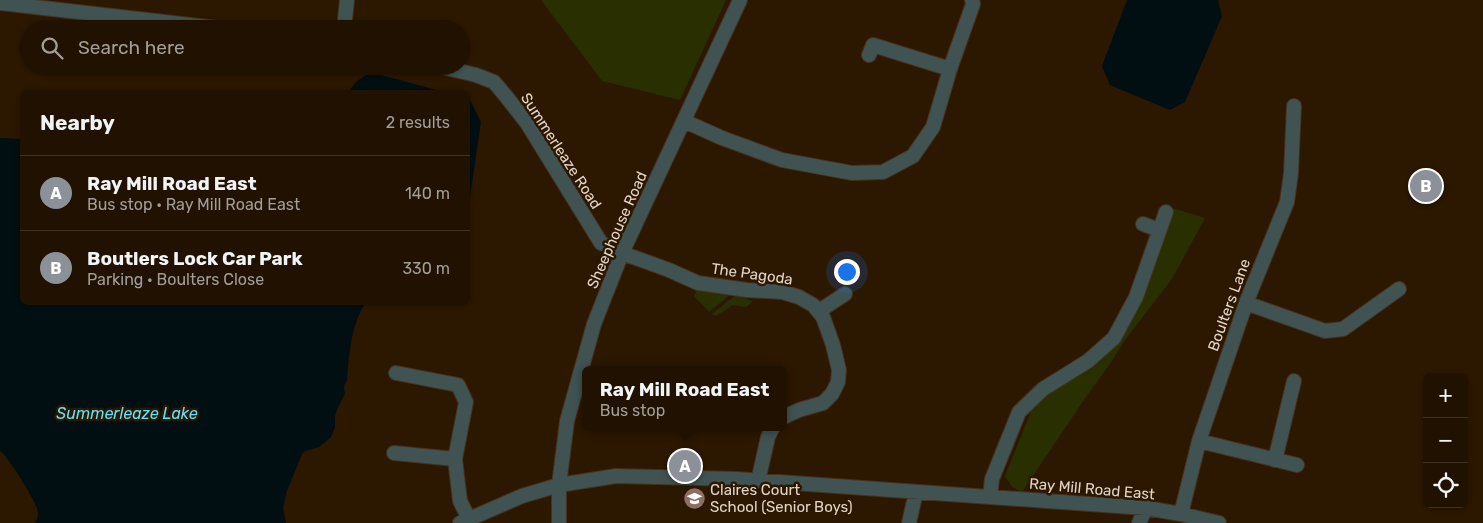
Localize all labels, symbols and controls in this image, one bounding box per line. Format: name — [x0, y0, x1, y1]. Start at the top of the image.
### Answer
search box — [20, 20, 470, 75]
icon: search — [38, 34, 66, 62]
text: Search here — [78, 36, 185, 59]
street label: Summerleaze Road — [517, 90, 605, 212]
text: Nearby — [40, 110, 115, 135]
text: 2 results — [386, 113, 450, 132]
pin: B — [1410, 167, 1442, 205]
street label: Sheephouse Road — [583, 169, 651, 291]
text: Ray Mill Road East — [87, 172, 257, 195]
text: A — [50, 184, 62, 203]
text: 140 m — [405, 184, 450, 203]
text: Bus stop · Ray Mill Road East — [87, 195, 300, 214]
text: Boutlers Lock Car Park — [87, 247, 303, 270]
street label: Boulters Lane — [1204, 256, 1254, 354]
text: B — [50, 259, 62, 278]
text: 330 m — [402, 259, 450, 278]
street label: The Pagoda — [710, 259, 794, 289]
your location — [834, 259, 860, 285]
text: Parking · Boulters Close — [87, 270, 264, 289]
popup — [582, 366, 787, 431]
map controls — [1423, 373, 1468, 508]
button: + — [1423, 373, 1468, 418]
text: Ray Mill Road East — [600, 378, 769, 401]
text: Bus stop — [600, 401, 665, 420]
water label: Summerleaze Lake — [56, 404, 198, 423]
button: − — [1423, 418, 1468, 463]
pin: A — [669, 447, 701, 485]
button: locate — [1423, 463, 1468, 508]
street label: Ray Mill Road East — [1028, 475, 1156, 503]
place label: Claires Court School (Senior Boys) — [710, 481, 853, 516]
school or university icon: Claires Court School (Senior Boys) — [682, 487, 706, 511]

